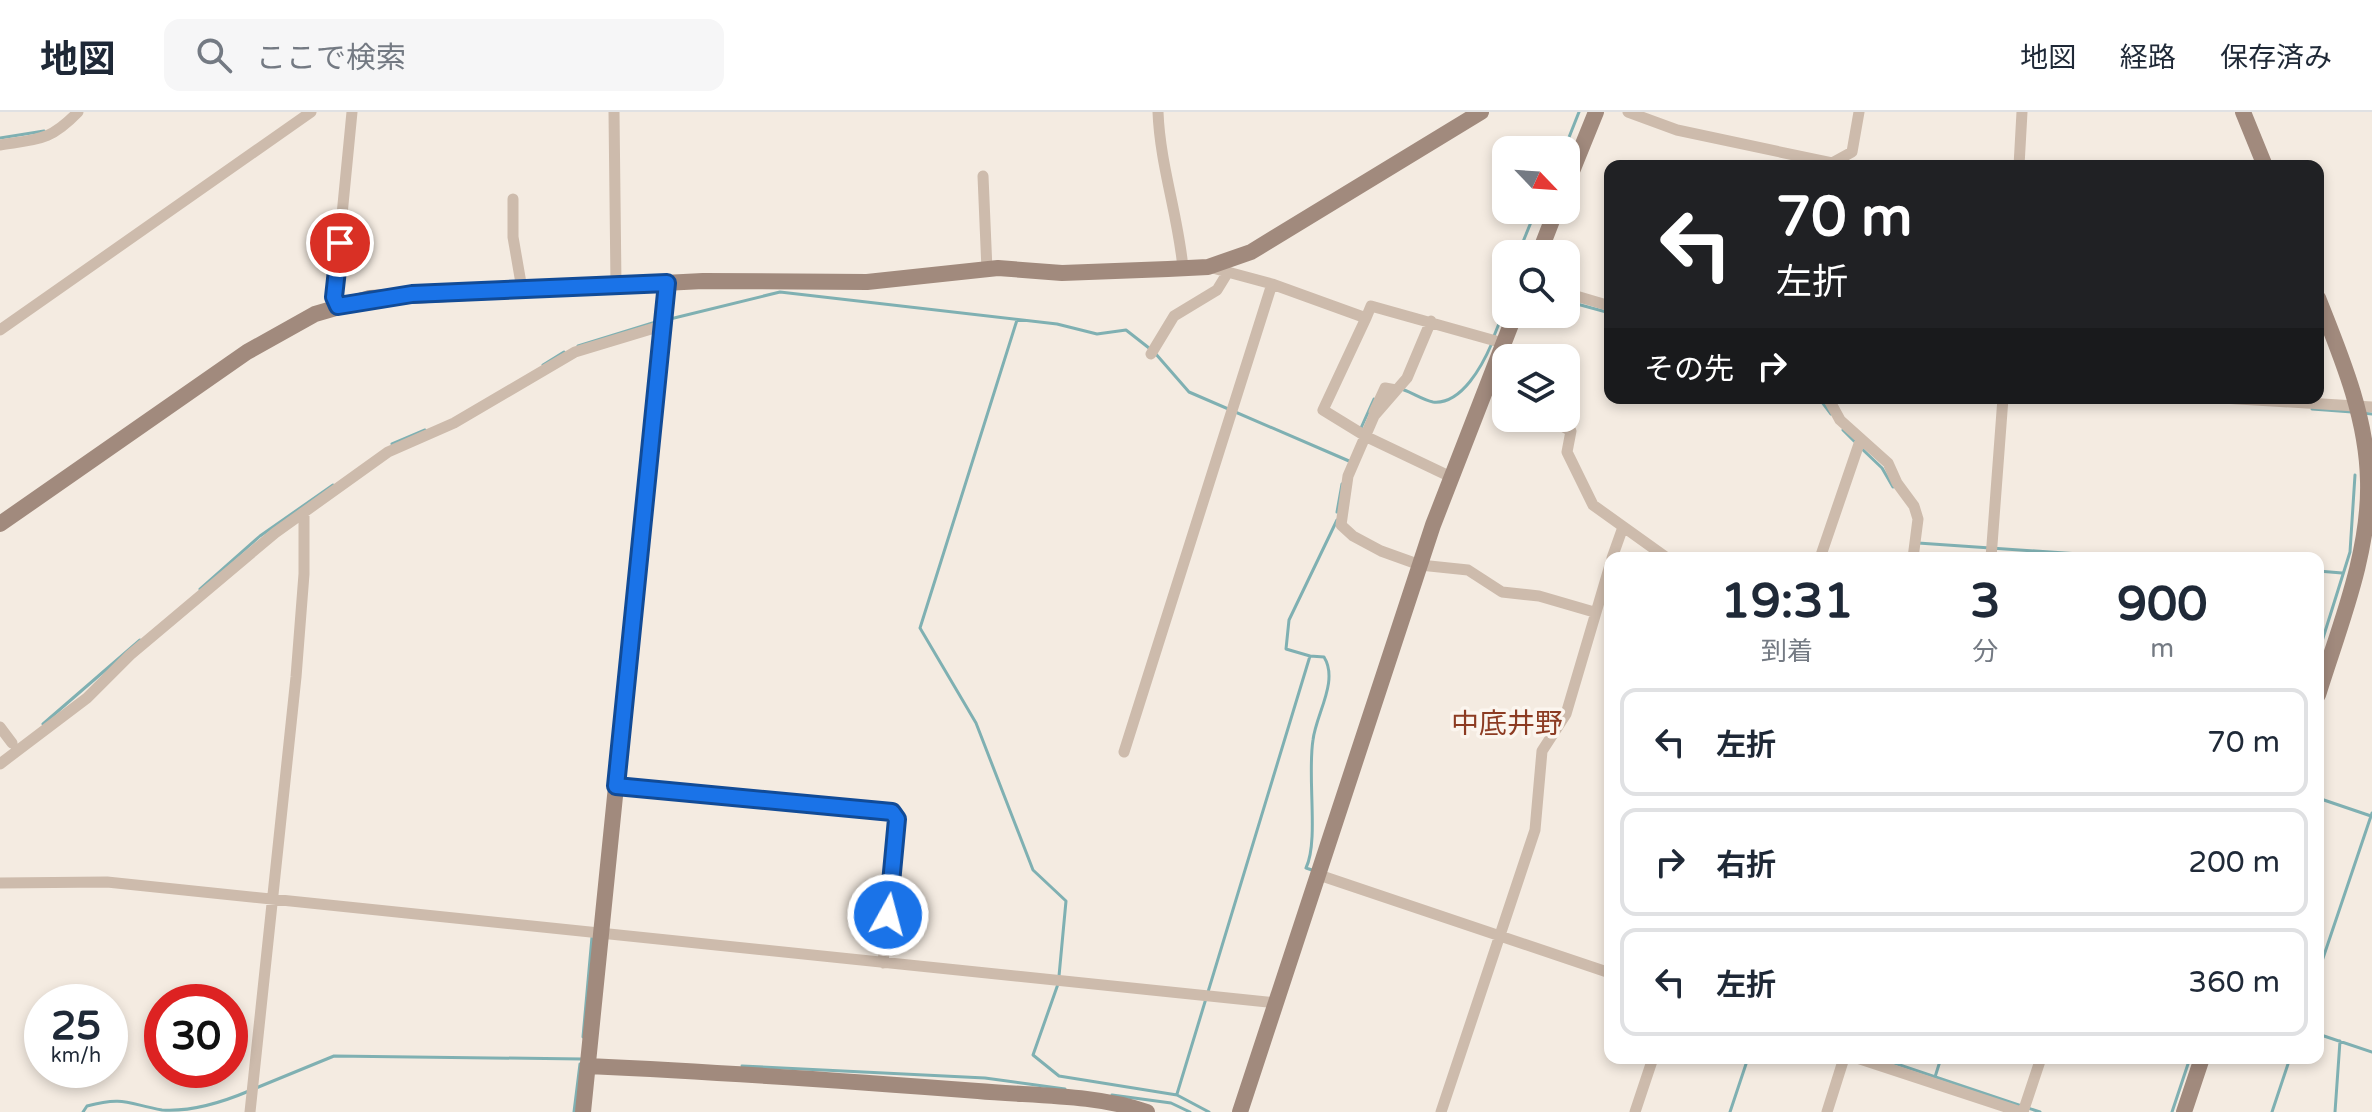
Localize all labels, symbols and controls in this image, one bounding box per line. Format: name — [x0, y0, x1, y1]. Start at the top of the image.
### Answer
search box — [164, 19, 724, 91]
icon: search — [192, 33, 236, 77]
text: 地図 — [40, 37, 116, 83]
text: ここで検索 — [256, 40, 406, 77]
text: 地図 — [2020, 41, 2076, 75]
text: 経路 — [2120, 41, 2176, 75]
text: 保存済み — [2220, 41, 2332, 75]
north arrow — [1492, 136, 1580, 224]
map controls — [1492, 136, 1580, 432]
text: 70 m — [1776, 184, 1912, 251]
icon: left — [1644, 192, 1748, 296]
pin — [306, 209, 374, 277]
icon: arrive — [318, 221, 362, 265]
button: search — [1492, 240, 1580, 328]
text: 左折 — [1776, 261, 1848, 304]
button: layers — [1492, 344, 1580, 432]
icon: right — [1750, 344, 1794, 388]
text: その先 — [1644, 351, 1734, 388]
text: 19:31 — [1721, 573, 1854, 631]
text: 3 — [1970, 573, 2000, 631]
text: 900 — [2117, 576, 2207, 634]
text: m — [2150, 633, 2174, 664]
text: 到着 — [1761, 636, 1813, 667]
text: 分 — [1972, 636, 1998, 667]
district label: 中底井野 — [1451, 707, 1563, 741]
icon: left — [1648, 720, 1692, 764]
text: 70 m — [2207, 724, 2280, 761]
text: 左折 — [1716, 727, 1776, 764]
icon: right — [1648, 840, 1692, 884]
text: 200 m — [2188, 844, 2280, 881]
text: 右折 — [1716, 847, 1776, 884]
position arrow — [846, 873, 930, 957]
icon: left — [1648, 960, 1692, 1004]
text: 360 m — [2188, 964, 2280, 1001]
text: 左折 — [1716, 967, 1776, 1004]
speed limit sign: 30 — [144, 984, 248, 1088]
text: 25 — [51, 1002, 101, 1050]
text: km/h — [51, 1044, 101, 1068]

